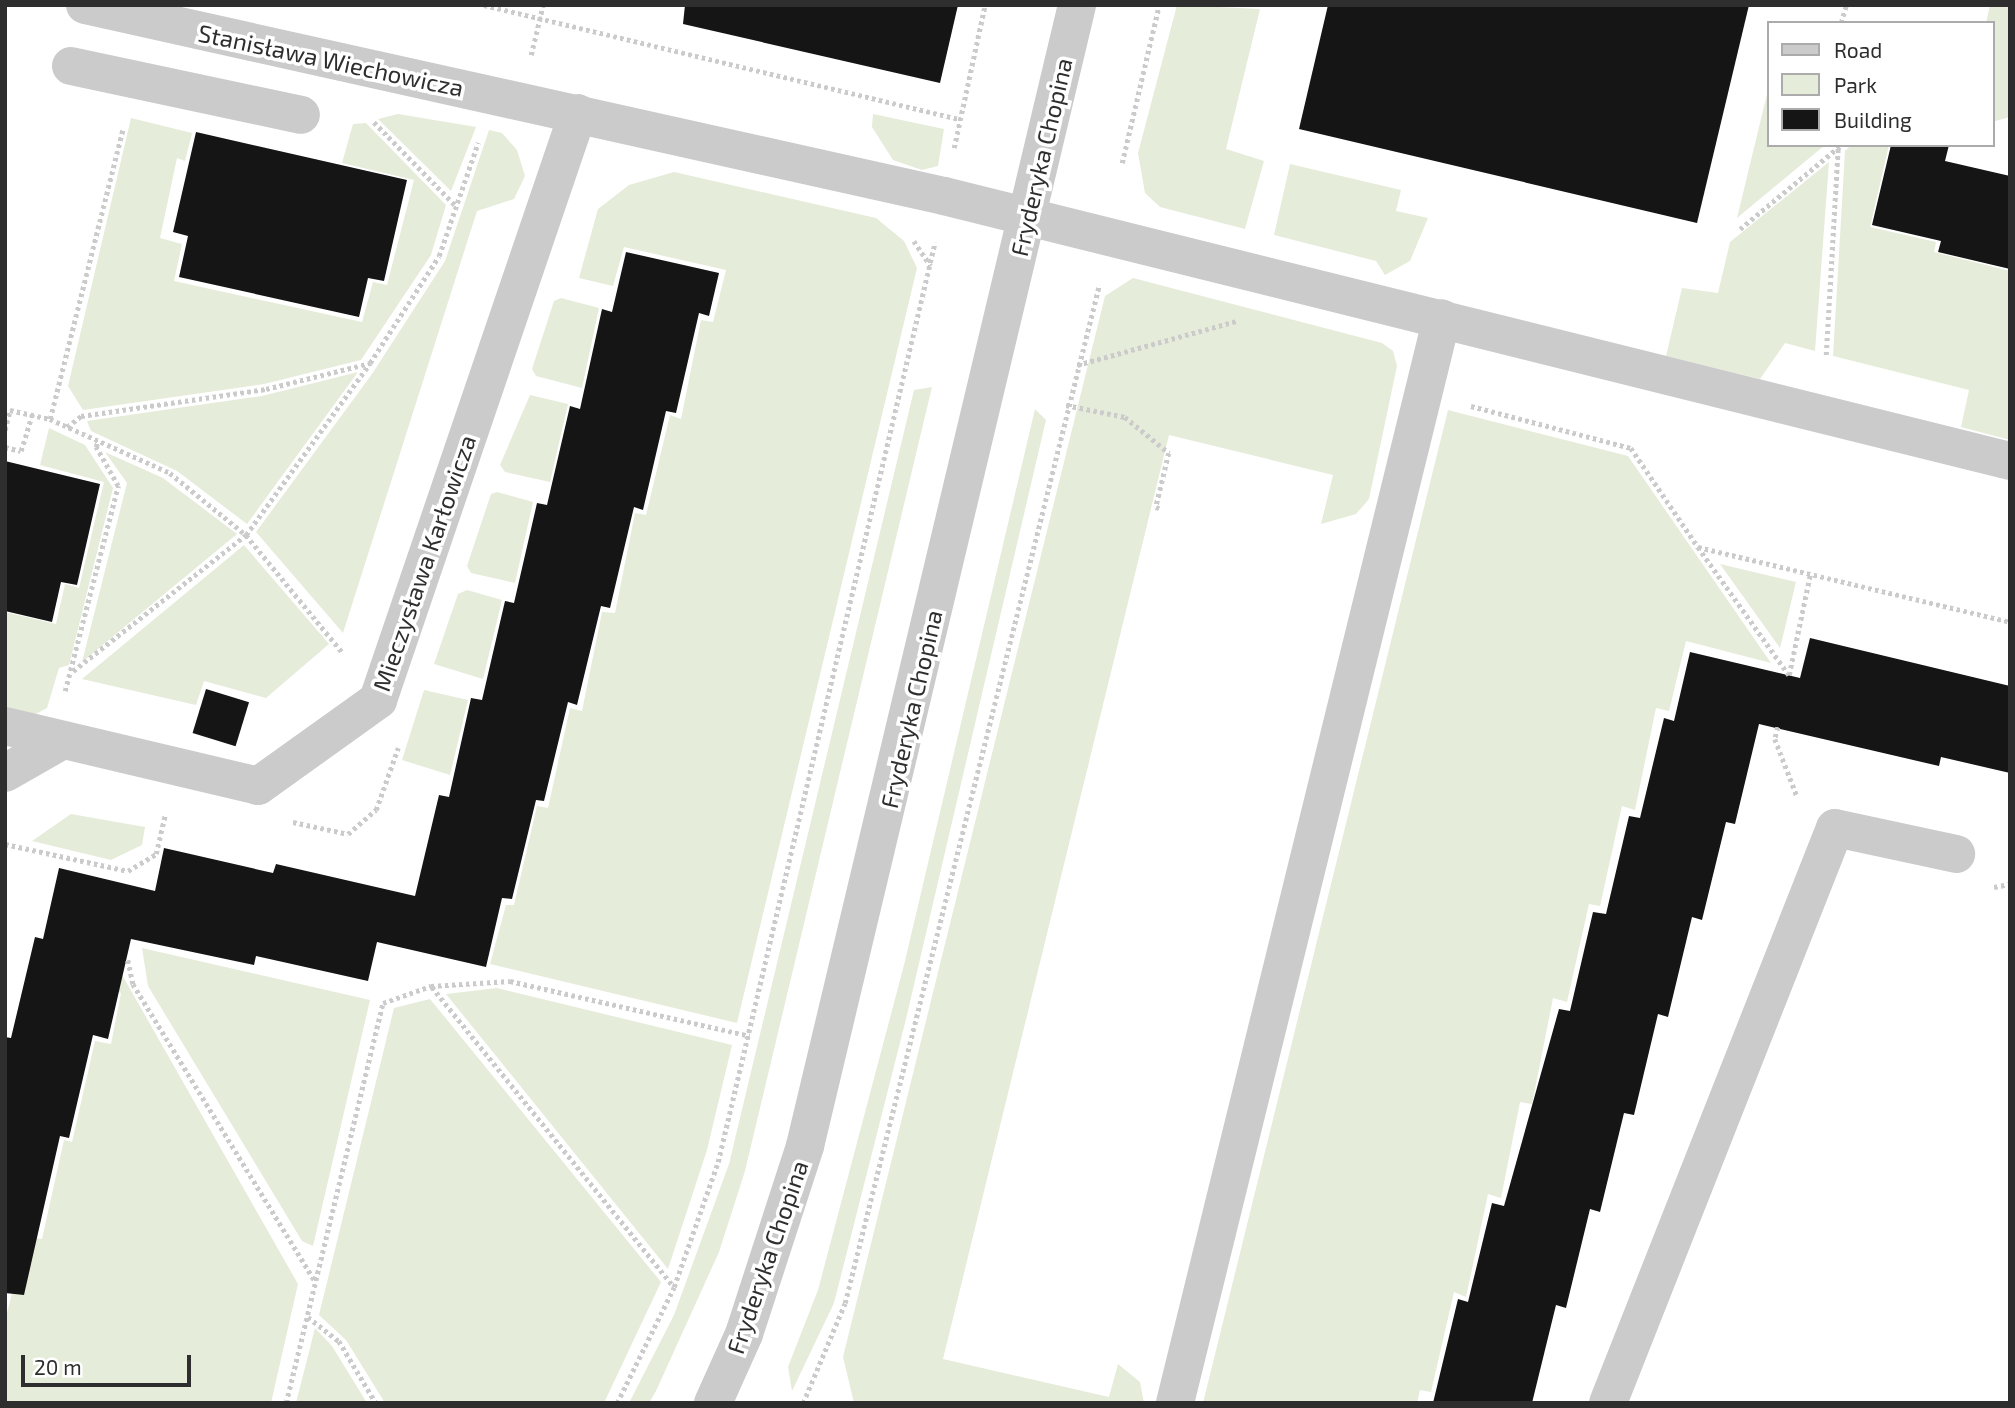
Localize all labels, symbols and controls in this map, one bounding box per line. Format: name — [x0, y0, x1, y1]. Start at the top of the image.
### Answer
street label: Stanisława Wiechowicza — [196, 18, 466, 102]
legend — [1766, 21, 1994, 147]
text: Road — [1834, 37, 1882, 62]
street label: Fryderyka Chopina — [1004, 55, 1078, 259]
text: Park — [1834, 72, 1877, 97]
text: Building — [1834, 107, 1912, 132]
street label: Mieczysława Karłowicza — [367, 431, 481, 695]
street label: Fryderyka Chopina — [874, 607, 948, 811]
street label: Fryderyka Chopina — [720, 1156, 814, 1358]
scale bar — [24, 1342, 194, 1386]
text: 20 m — [34, 1354, 82, 1379]

